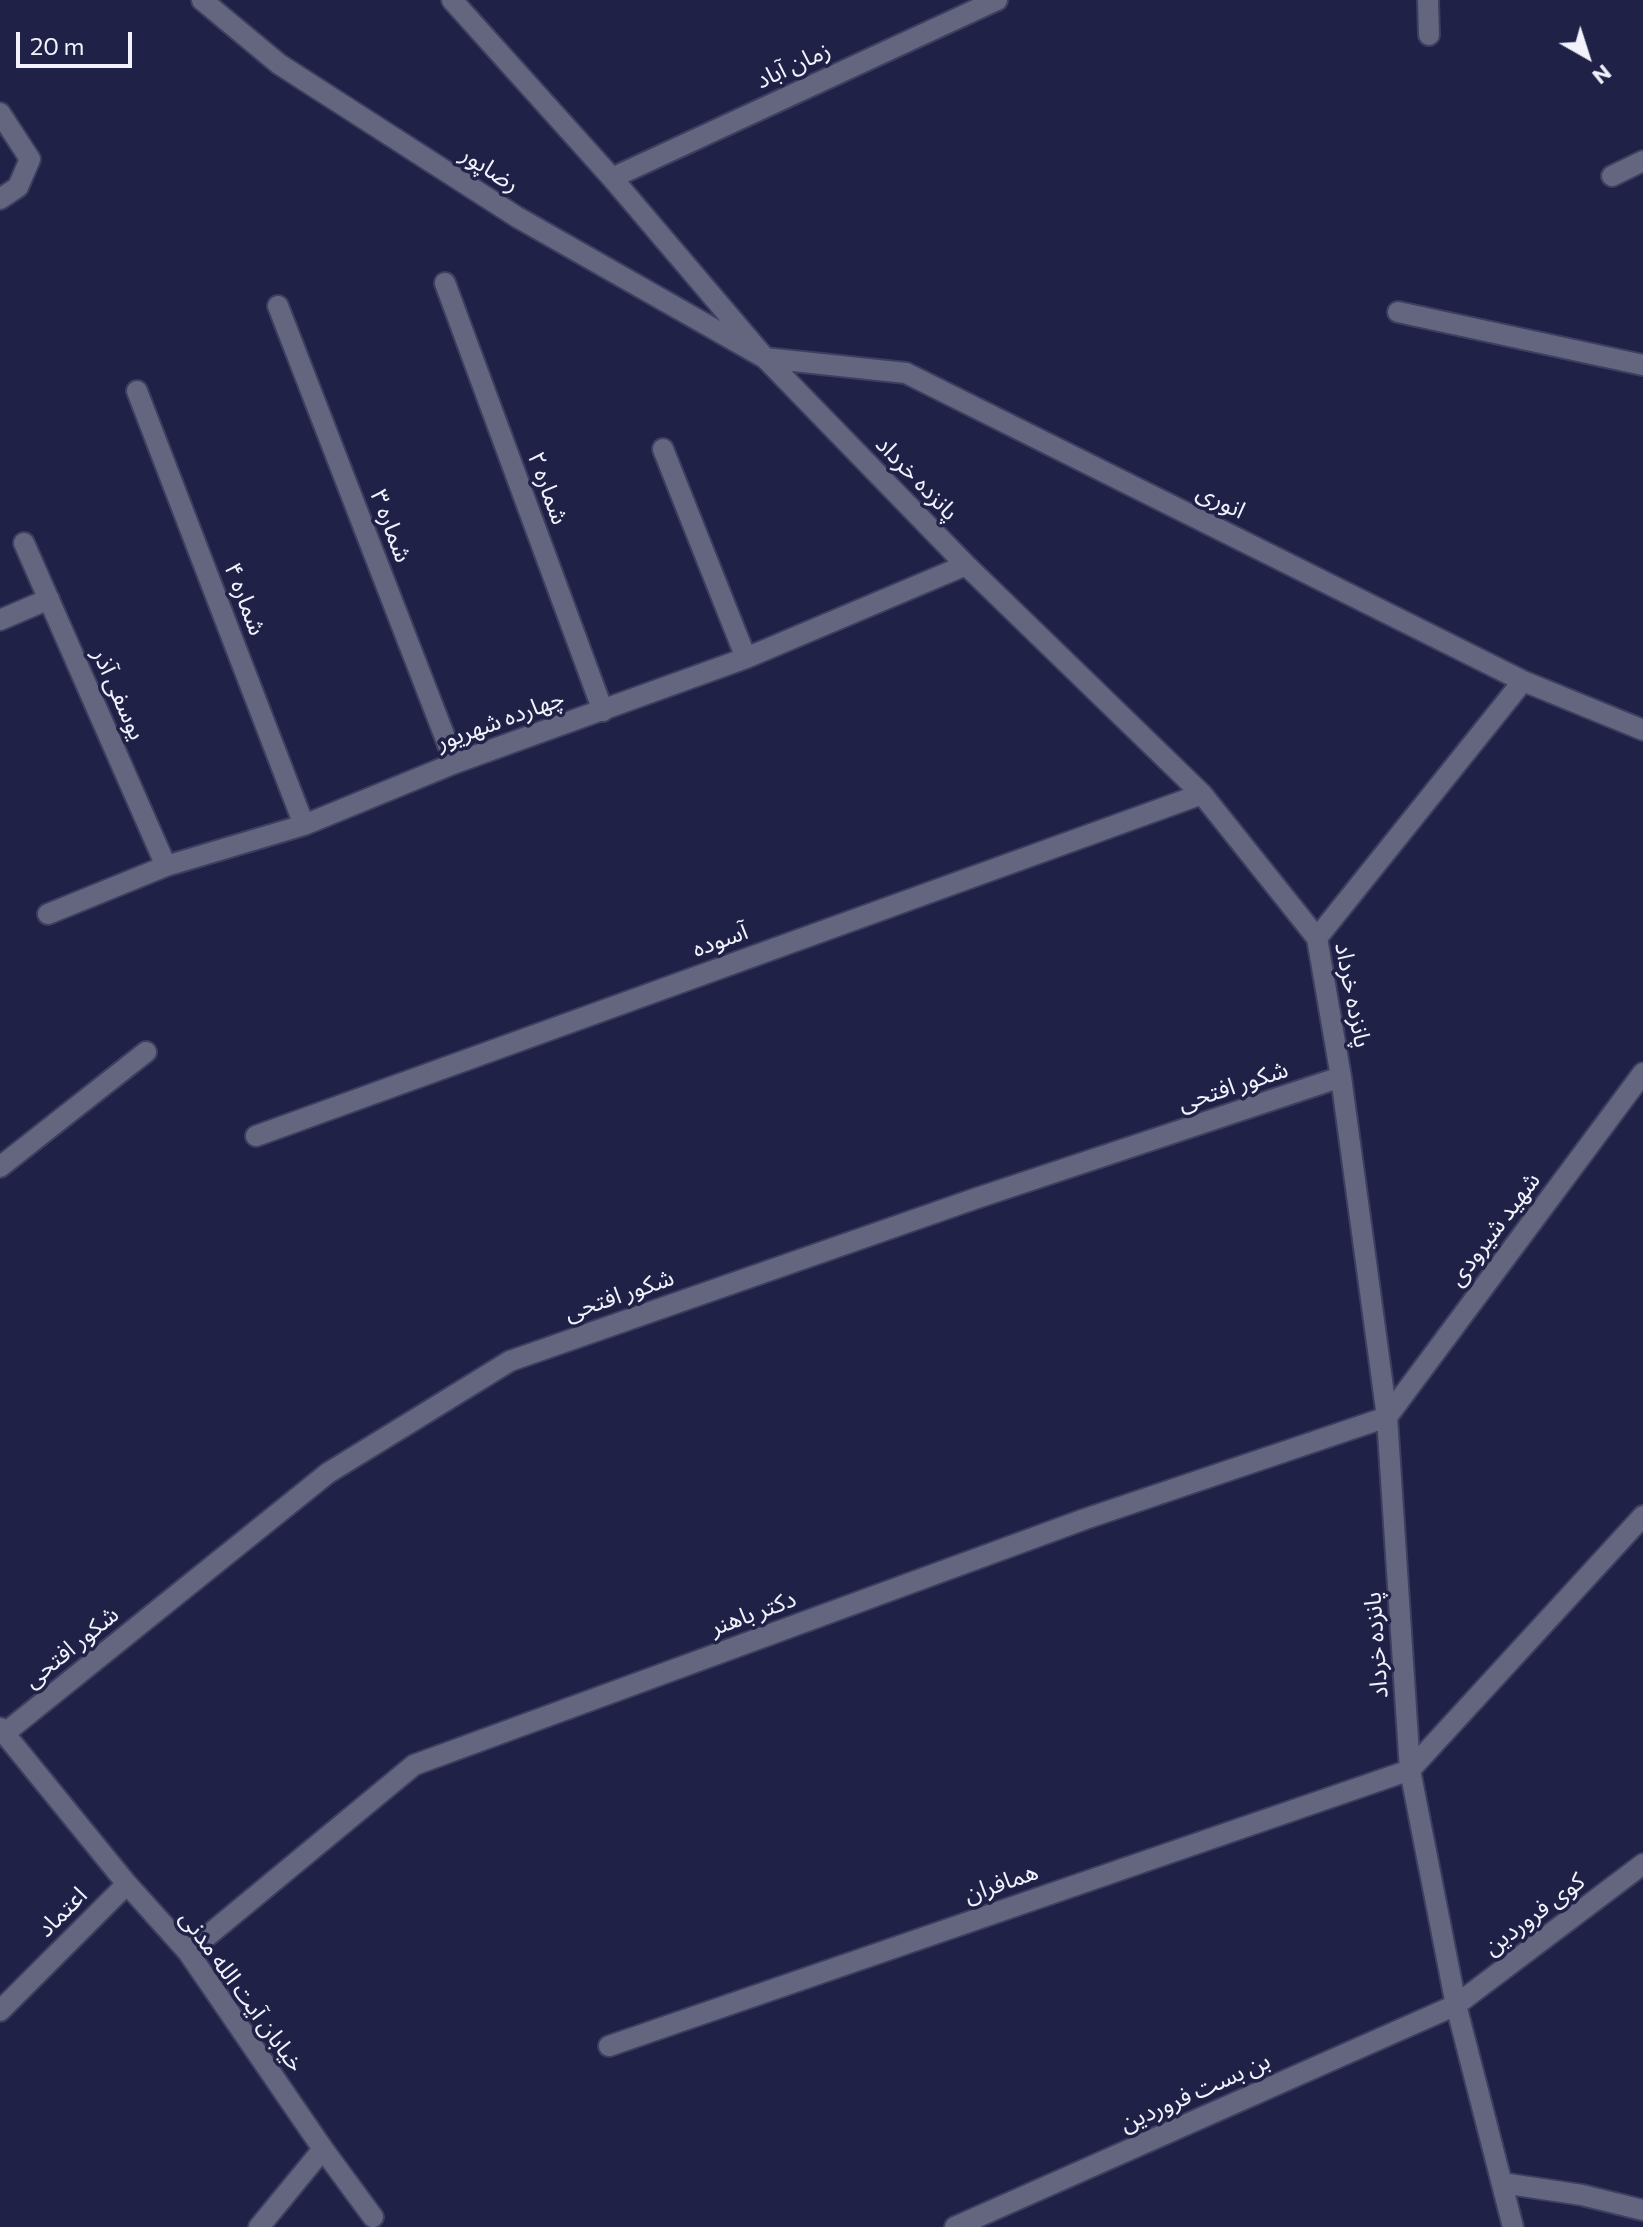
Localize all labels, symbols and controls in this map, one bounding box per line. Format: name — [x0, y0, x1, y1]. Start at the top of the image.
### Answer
scale bar — [20, 16, 136, 66]
north arrow — [1547, 16, 1627, 96]
text: 20 m — [30, 31, 84, 60]
street label: زمان آباد — [751, 35, 835, 95]
text: N — [1588, 59, 1617, 91]
street label: رضاپور — [455, 139, 525, 199]
street label: پانزده خرداد — [870, 430, 964, 526]
street label: شماره ۲ — [522, 448, 574, 528]
street label: انوری — [1192, 477, 1250, 525]
street label: شماره ۳ — [364, 486, 418, 566]
street label: شماره ۴ — [218, 559, 272, 639]
street label: یوسفی آذر — [86, 644, 152, 744]
street label: چهارده شهریور — [432, 684, 568, 756]
street label: آسوده — [688, 917, 752, 963]
street label: پانزده خرداد — [1329, 940, 1377, 1050]
street label: شکور افتحی — [1174, 1055, 1292, 1117]
street label: شهید شیرودی — [1442, 1166, 1546, 1292]
street label: شکور افتحی — [560, 1263, 678, 1327]
street label: دکتر باهنر — [706, 1584, 800, 1642]
street label: پانزده خرداد — [1358, 1591, 1394, 1699]
street label: شکور افتحی — [18, 1600, 124, 1694]
street label: همافران — [960, 1857, 1042, 1909]
street label: کوی فروردین — [1478, 1867, 1590, 1961]
street label: اعتماد — [31, 1881, 93, 1943]
street label: خیابان آیت الله مدنی — [174, 1904, 310, 2078]
street label: بن بست فروردین — [1115, 2046, 1275, 2138]

